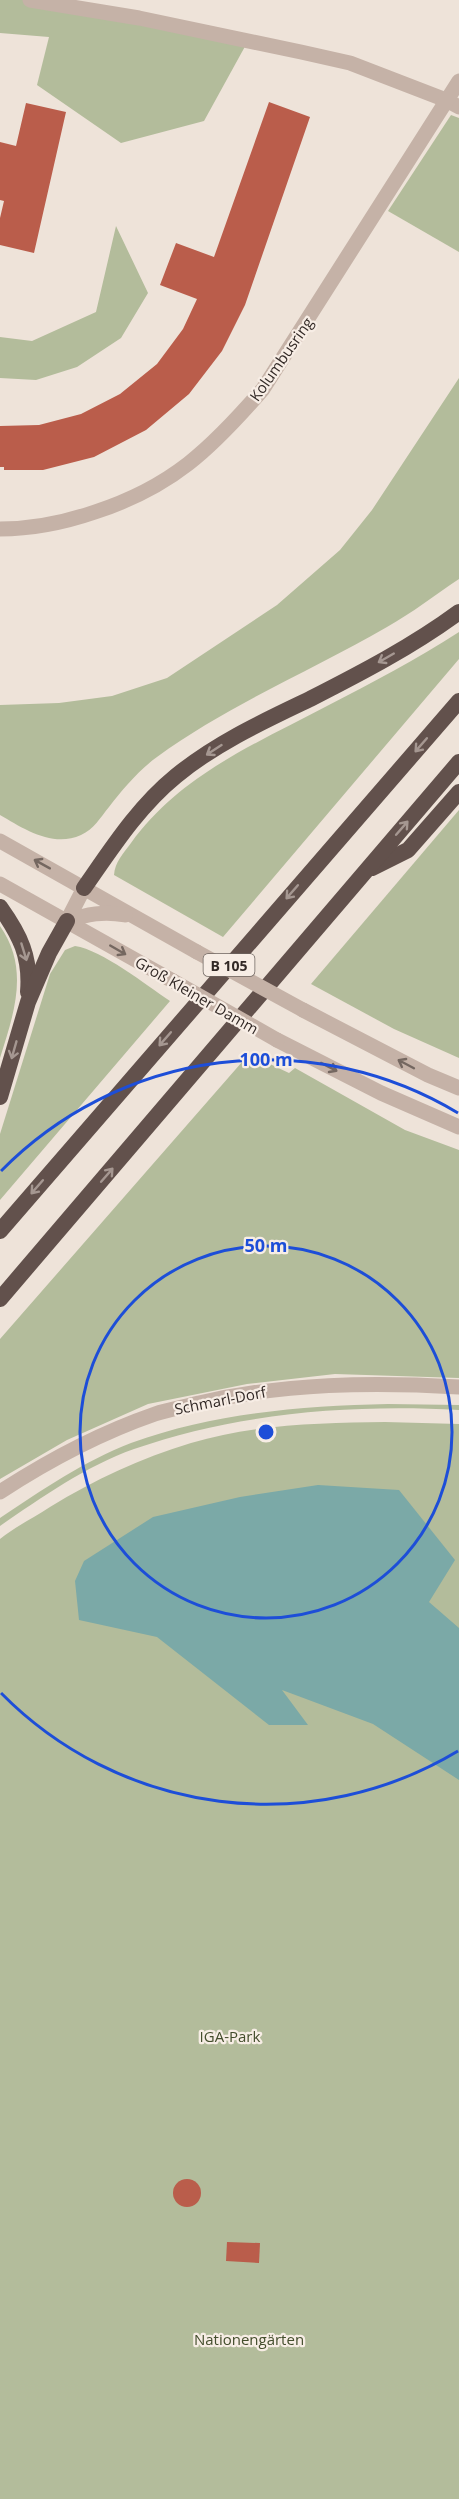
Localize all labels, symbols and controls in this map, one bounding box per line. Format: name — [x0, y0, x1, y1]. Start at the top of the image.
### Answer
street label: Kolumbusring — [245, 313, 317, 405]
one-way arrow — [378, 653, 395, 665]
one-way arrow — [414, 737, 427, 753]
one-way arrow — [206, 744, 223, 756]
one-way arrow — [395, 821, 409, 836]
one-way arrow — [34, 858, 51, 870]
one-way arrow — [285, 884, 299, 899]
one-way arrow — [19, 942, 30, 961]
one-way arrow — [109, 944, 126, 956]
street label: Groß Kleiner Damm — [132, 952, 262, 1038]
road number: B 105 — [204, 954, 254, 976]
one-way arrow — [158, 1031, 172, 1046]
one-way arrow — [8, 1040, 19, 1059]
text: 100 m — [239, 1047, 293, 1071]
one-way arrow — [397, 1058, 415, 1069]
one-way arrow — [320, 1061, 338, 1073]
one-way arrow — [100, 1168, 114, 1183]
one-way arrow — [31, 1179, 44, 1195]
text: 50 m — [245, 1233, 287, 1257]
street label: Schmarl-Dorf — [173, 1381, 268, 1419]
centre of rings — [256, 1422, 276, 1442]
park label: IGA-Park — [200, 2026, 261, 2046]
park label: Nationengärten — [194, 2329, 304, 2349]

